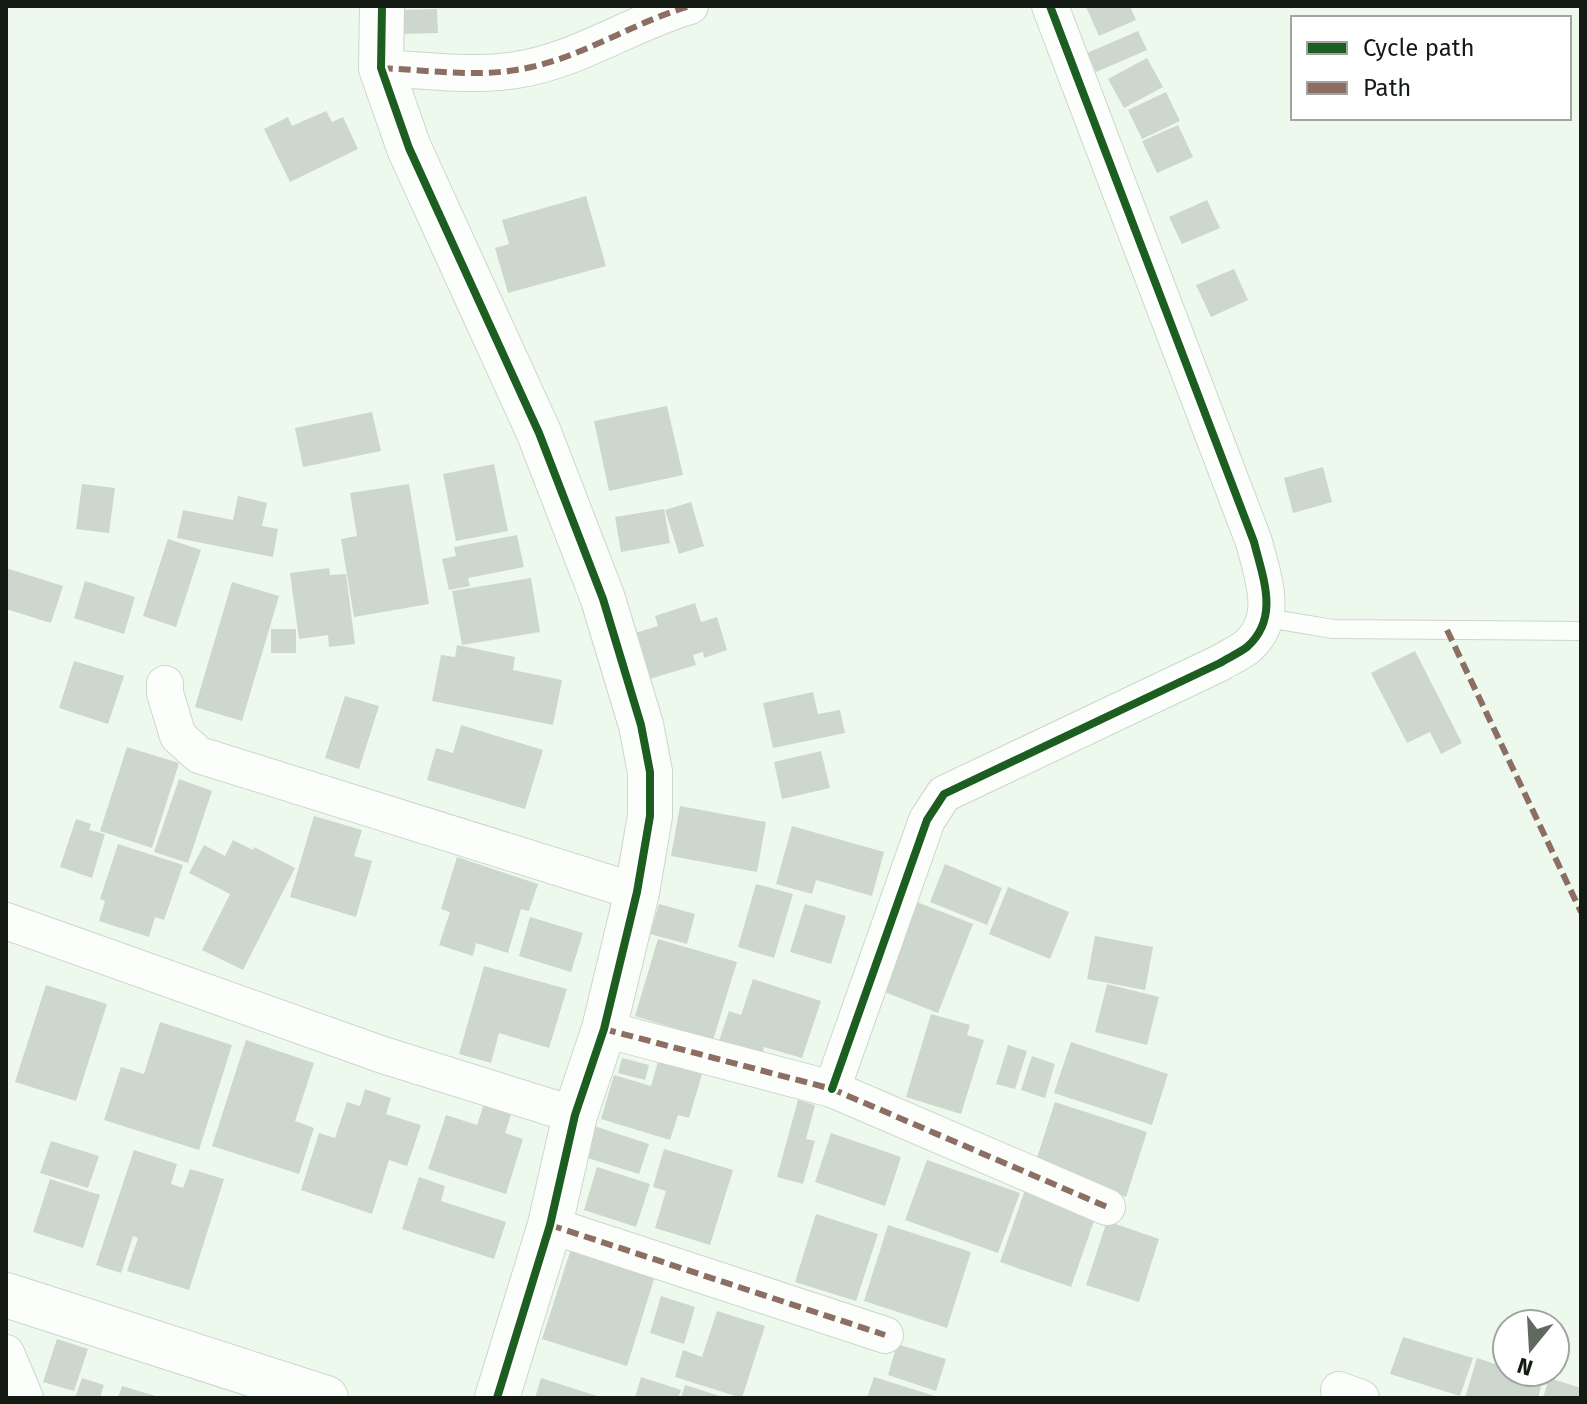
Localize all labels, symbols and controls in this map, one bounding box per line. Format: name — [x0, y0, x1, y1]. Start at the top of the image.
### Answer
legend — [1291, 16, 1571, 120]
text: Cycle path — [1363, 34, 1475, 62]
text: Path — [1363, 74, 1411, 102]
north arrow — [1491, 1308, 1571, 1388]
text: N — [1514, 1351, 1536, 1382]

